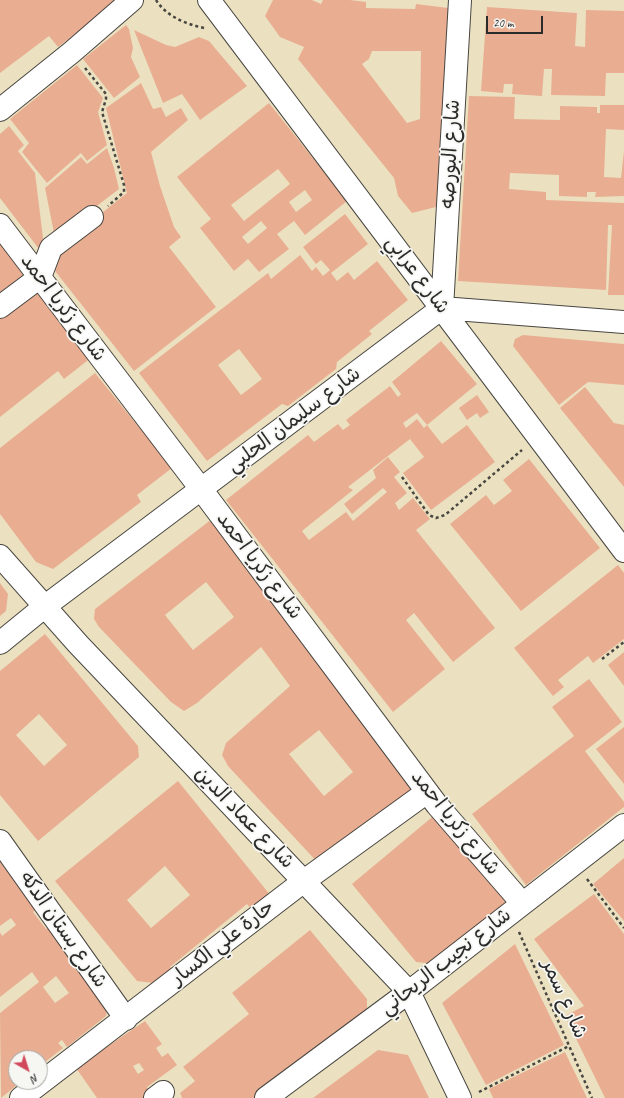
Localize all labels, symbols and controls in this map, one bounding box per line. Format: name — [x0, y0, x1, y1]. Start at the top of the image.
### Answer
scale bar — [488, 8, 545, 34]
text: 20 m — [493, 15, 513, 31]
street label: شارع البورصه — [436, 99, 466, 209]
street label: شارع عرابي — [380, 231, 454, 319]
street label: شارع زكريا احمد — [15, 250, 111, 366]
street label: شارع سليمان الحلبي — [222, 362, 366, 478]
street label: شارع زكريا احمد — [211, 508, 307, 624]
street label: شارع عماد الدين — [189, 762, 299, 874]
street label: شارع زكريا احمد — [405, 766, 505, 880]
street label: شارع بستان الدكه — [14, 867, 112, 993]
street label: حارة علي الكسار — [166, 895, 280, 991]
street label: شارع نجيب الريحاني — [376, 903, 516, 1021]
street label: شارع سمر — [536, 956, 592, 1042]
north arrow — [8, 1050, 48, 1090]
text: N — [28, 1071, 42, 1086]

